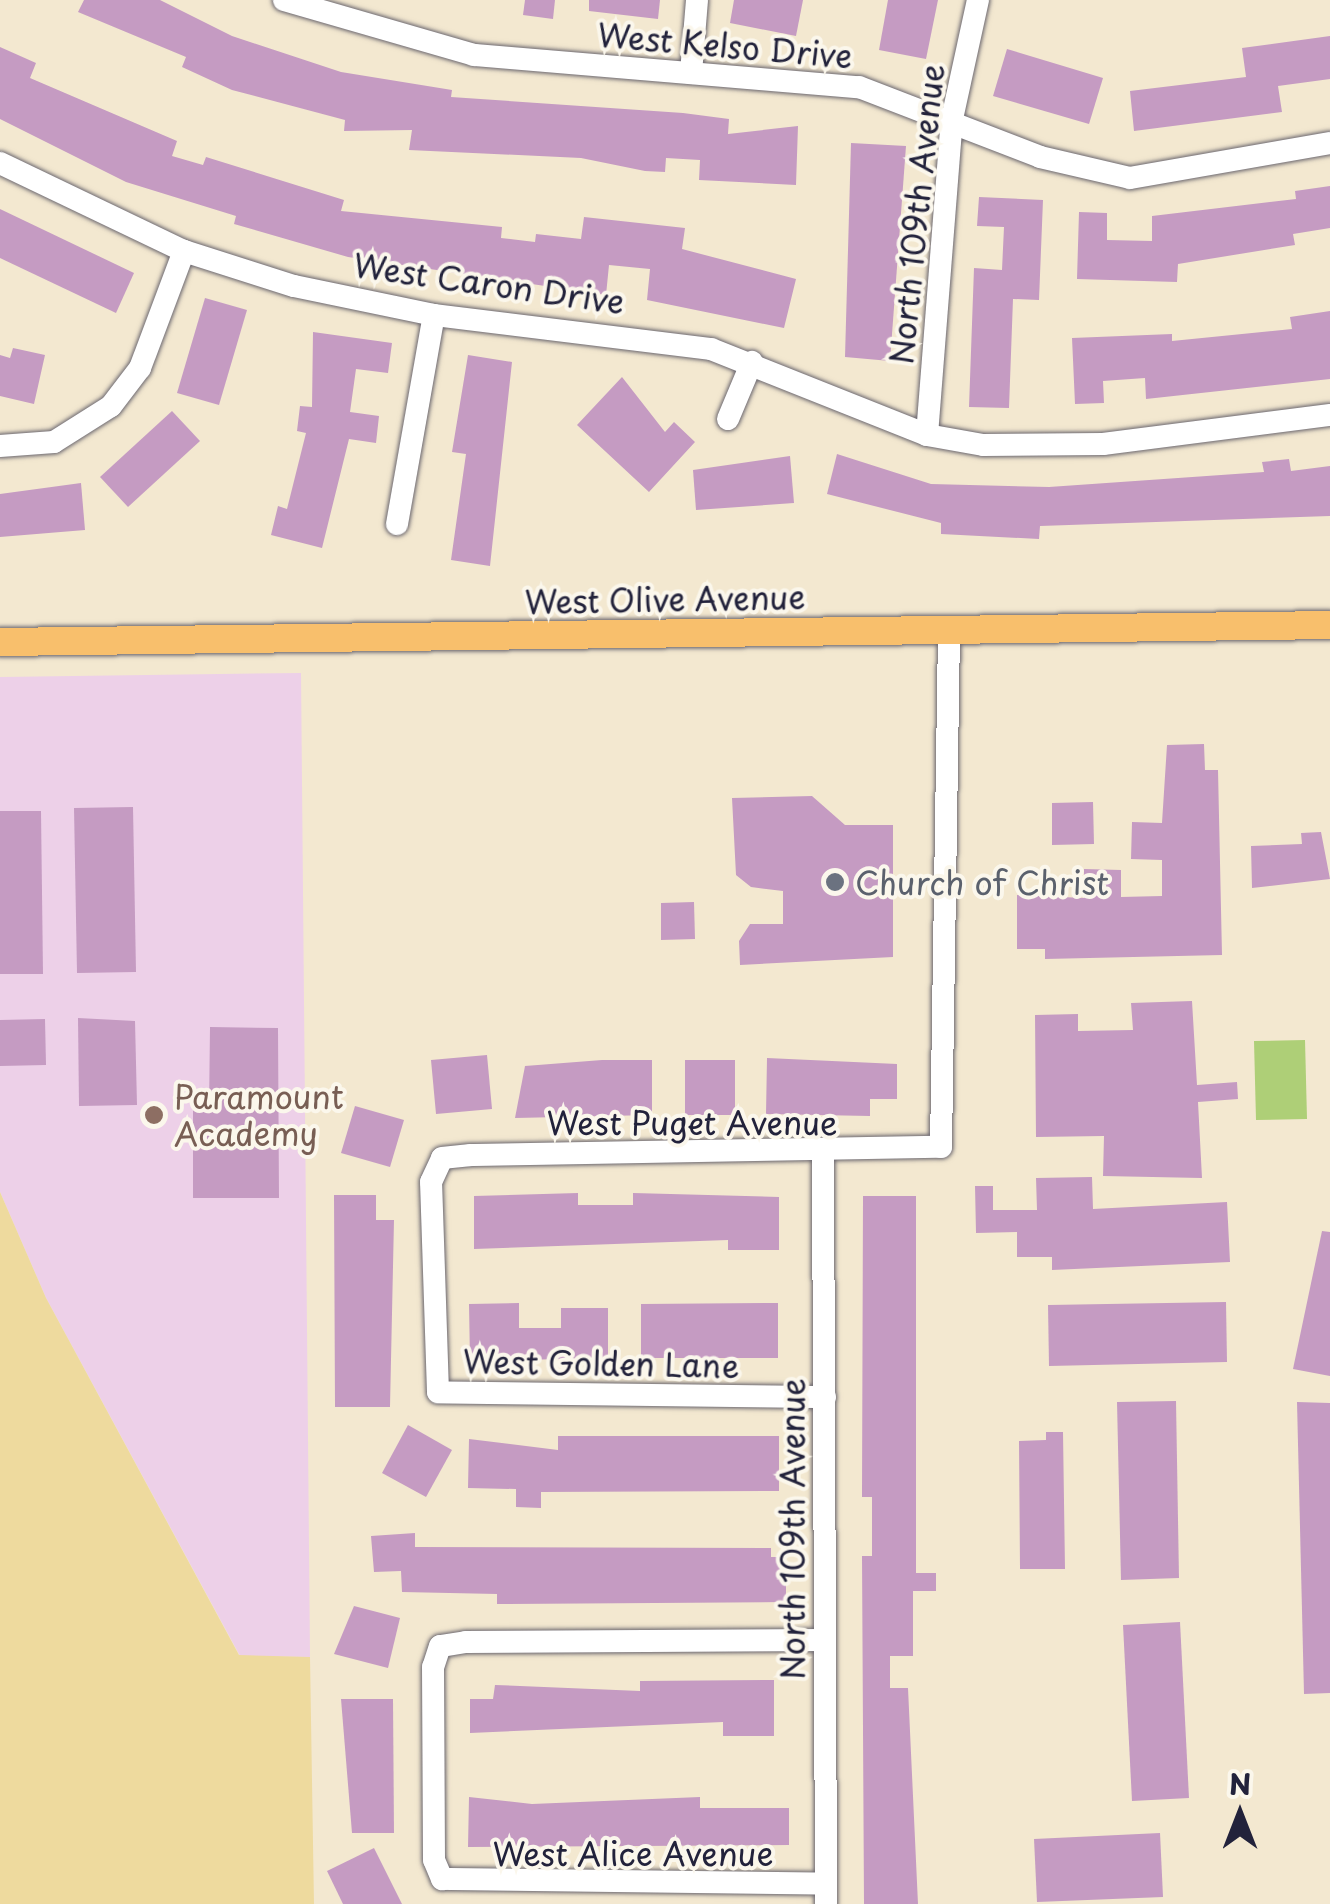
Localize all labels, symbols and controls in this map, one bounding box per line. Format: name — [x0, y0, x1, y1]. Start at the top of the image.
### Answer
street label: West Kelso Drive — [595, 15, 855, 75]
street label: North 109th Avenue — [881, 60, 951, 368]
street label: West Caron Drive — [352, 245, 626, 321]
street label: West Olive Avenue — [524, 577, 806, 621]
place label: Church of Christ — [855, 863, 1109, 901]
marker: Church of Christ — [824, 871, 846, 893]
place label: Paramount Academy — [174, 1078, 344, 1153]
street label: West Puget Avenue — [546, 1103, 838, 1141]
marker: Paramount Academy — [143, 1104, 165, 1126]
street label: West Golden Lane — [462, 1341, 740, 1385]
street label: North 109th Avenue — [773, 1376, 811, 1682]
text: N — [1229, 1762, 1251, 1805]
north arrow — [1190, 1764, 1290, 1864]
street label: West Alice Avenue — [493, 1834, 773, 1872]

